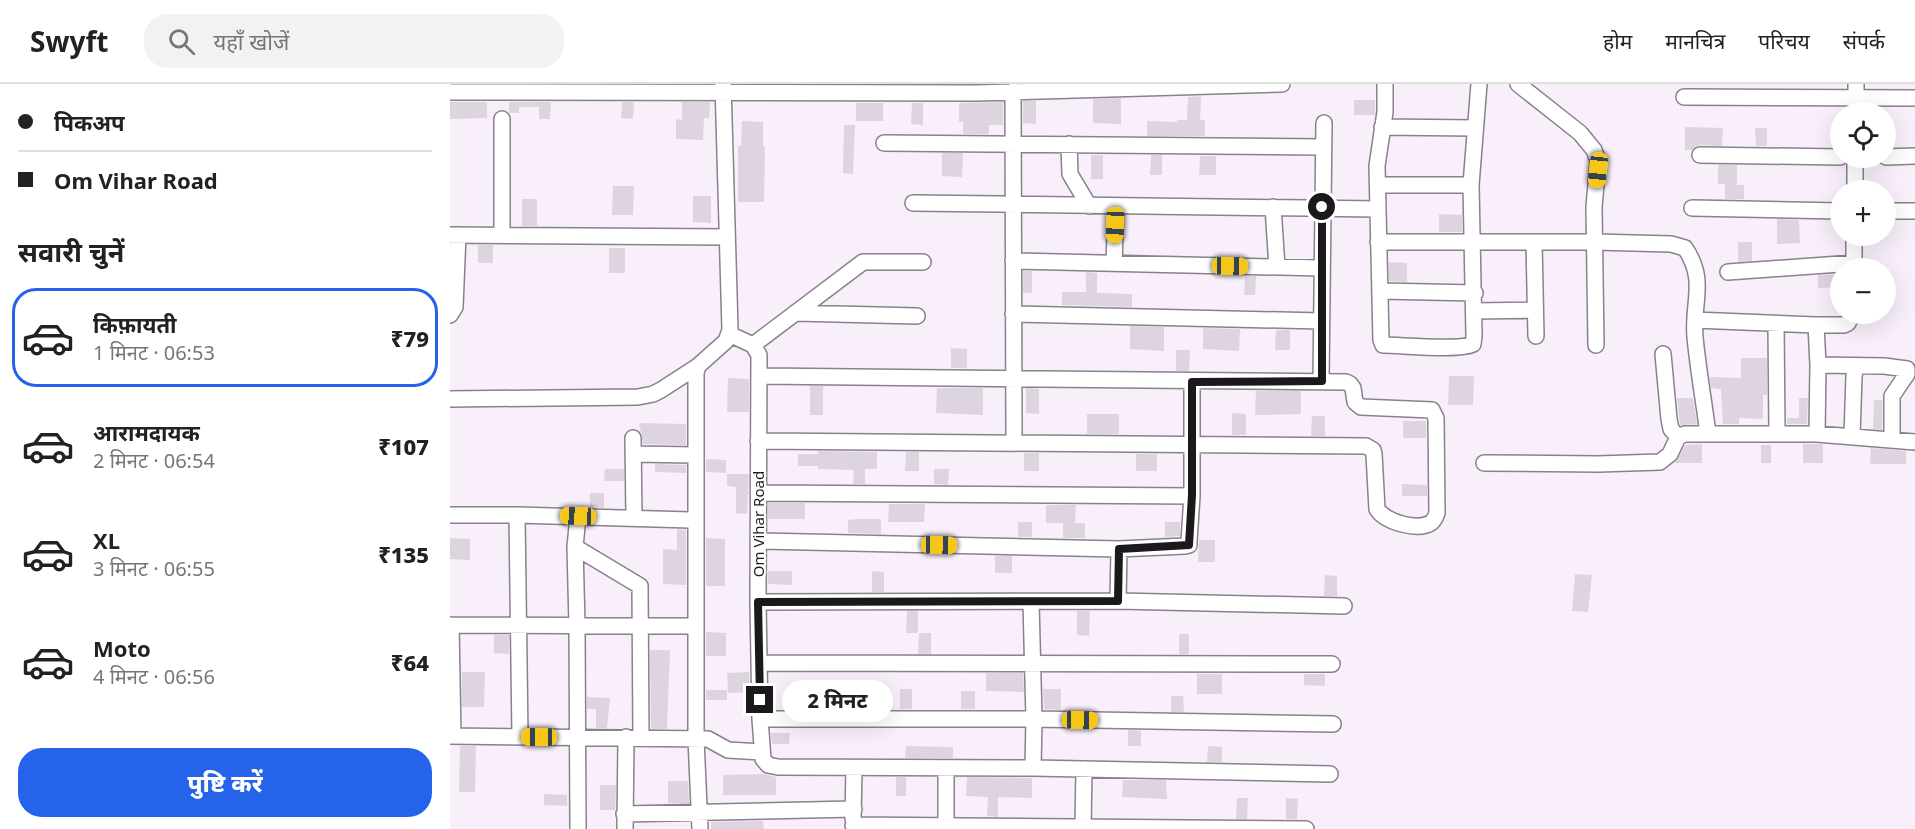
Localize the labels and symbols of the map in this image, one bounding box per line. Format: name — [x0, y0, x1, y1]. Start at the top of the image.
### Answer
car — [1587, 151, 1609, 189]
route start — [1308, 193, 1335, 220]
car — [1105, 207, 1125, 243]
car — [1212, 257, 1248, 275]
street label: Om Vihar Road — [748, 471, 768, 577]
car — [560, 506, 596, 526]
car — [921, 536, 957, 554]
callout: 2 मिनट — [781, 679, 892, 721]
route end — [746, 686, 773, 713]
car — [1062, 711, 1098, 729]
car — [521, 728, 557, 746]

